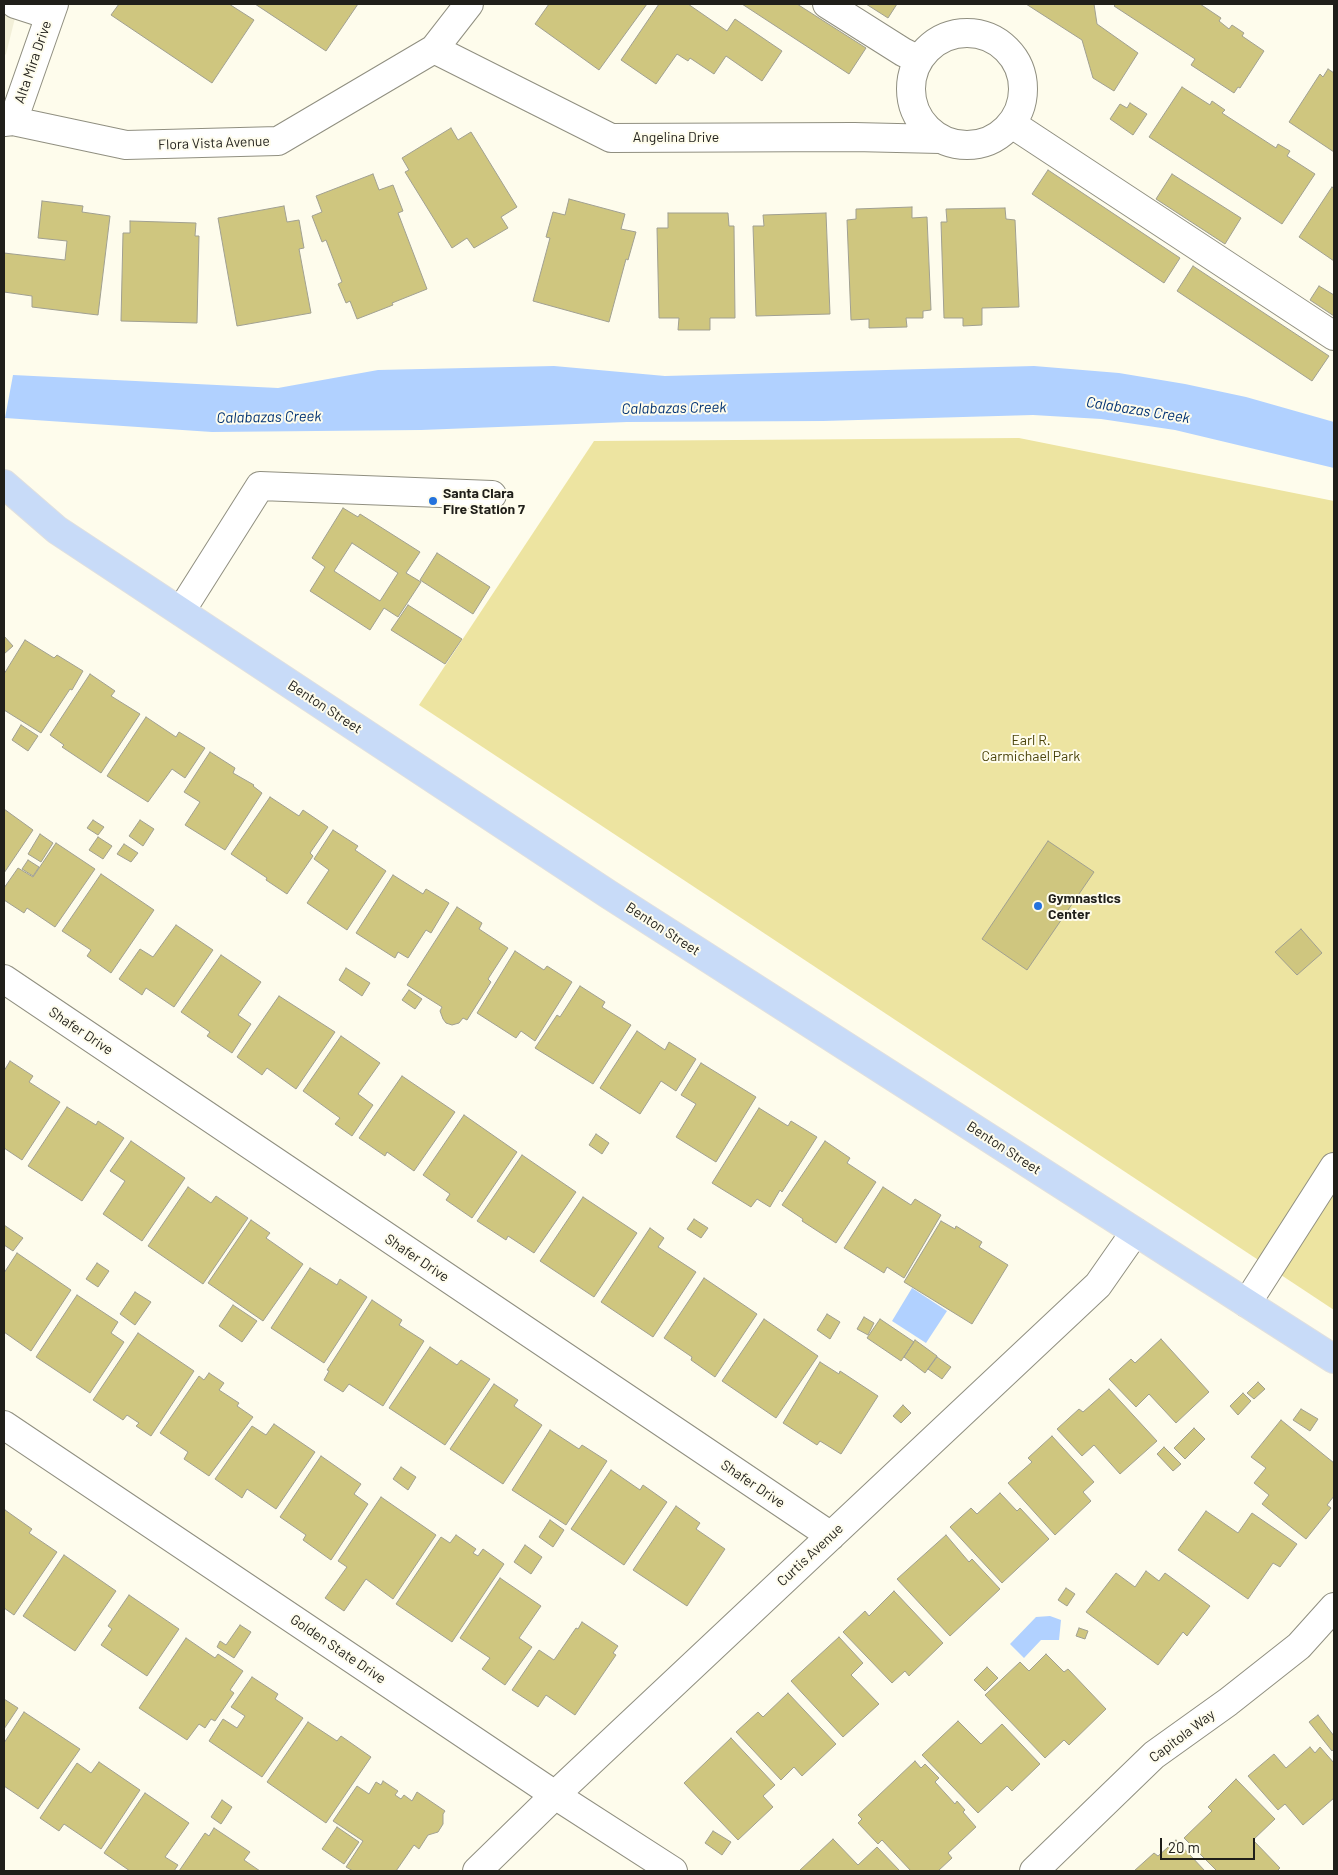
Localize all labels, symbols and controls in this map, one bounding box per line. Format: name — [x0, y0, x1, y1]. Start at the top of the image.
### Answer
street label: Alta Mira Drive — [11, 18, 55, 106]
street label: Angelina Drive — [633, 129, 719, 145]
street label: Flora Vista Avenue — [158, 133, 270, 153]
water label: Calabazas Creek — [1085, 393, 1191, 427]
water label: Calabazas Creek — [621, 398, 727, 418]
water label: Calabazas Creek — [216, 407, 322, 427]
place label: Santa Clara Fire Station 7 — [443, 485, 525, 518]
marker: Santa Clara Fire Station 7 — [427, 495, 439, 507]
street label: Benton Street — [285, 677, 365, 737]
park label: Earl R. Carmichael Park — [982, 732, 1080, 764]
place label: Gymnastics Center — [1048, 890, 1121, 922]
street label: Benton Street — [623, 899, 703, 959]
marker: Gymnastics Center — [1032, 900, 1044, 912]
street label: Shafer Drive — [46, 1003, 116, 1059]
street label: Benton Street — [964, 1118, 1044, 1178]
street label: Shafer Drive — [382, 1230, 452, 1286]
street label: Shafer Drive — [718, 1456, 788, 1512]
street label: Curtis Avenue — [774, 1520, 846, 1590]
street label: Golden State Drive — [287, 1611, 389, 1687]
street label: Capitola Way — [1146, 1706, 1218, 1766]
scale bar — [1163, 1828, 1258, 1860]
text: 20 m — [1168, 1838, 1200, 1856]

